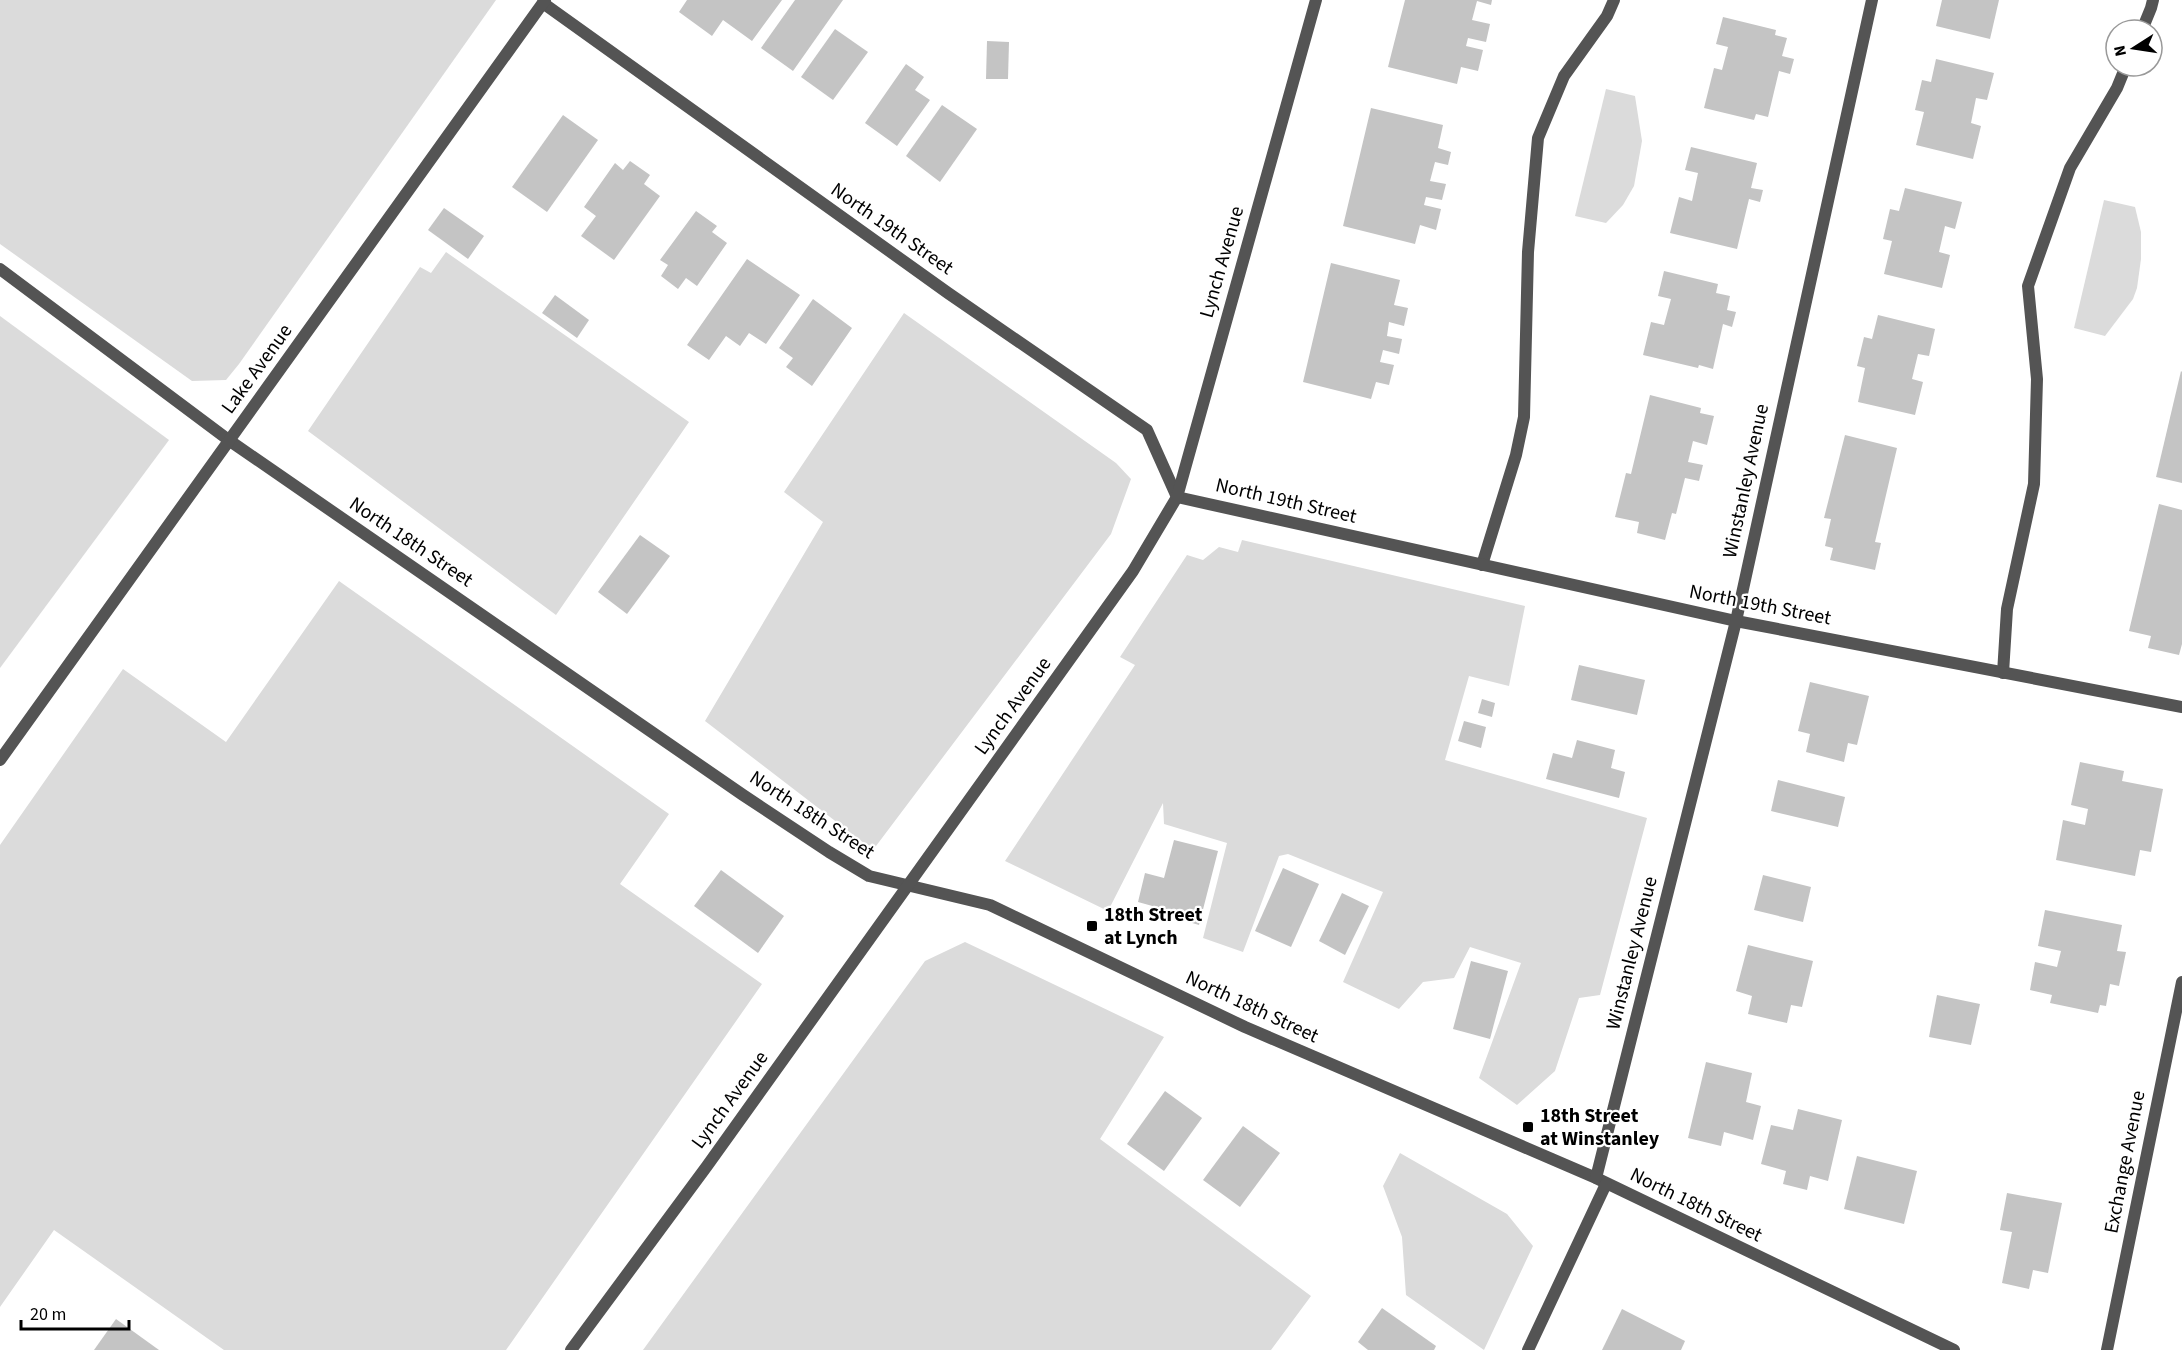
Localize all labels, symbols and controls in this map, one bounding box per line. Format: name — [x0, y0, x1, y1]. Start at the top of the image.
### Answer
north arrow — [2104, 18, 2164, 78]
text: N — [2108, 43, 2132, 58]
street label: North 19th Street — [825, 176, 959, 282]
street label: Lynch Avenue — [1193, 203, 1251, 321]
street label: Lake Avenue — [215, 318, 299, 420]
street label: Winstanley Avenue — [1716, 401, 1776, 561]
street label: North 19th Street — [1213, 471, 1360, 531]
street label: North 18th Street — [343, 490, 479, 594]
street label: North 19th Street — [1687, 578, 1834, 633]
street label: Lynch Avenue — [968, 651, 1058, 761]
street label: North 18th Street — [744, 764, 880, 866]
street label: Winstanley Avenue — [1599, 873, 1665, 1033]
place label: 18th Street at Lynch — [1104, 901, 1203, 952]
marker: 18th Street at Lynch — [1085, 919, 1099, 933]
street label: North 18th Street — [1181, 964, 1323, 1050]
street label: Lynch Avenue — [685, 1045, 775, 1155]
street label: Exchange Avenue — [2097, 1088, 2153, 1236]
place label: 18th Street at Winstanley — [1540, 1102, 1660, 1153]
marker: 18th Street at Winstanley — [1521, 1120, 1535, 1134]
street label: North 18th Street — [1625, 1161, 1767, 1249]
scale bar — [21, 1293, 129, 1331]
text: 20 m — [30, 1302, 66, 1327]

